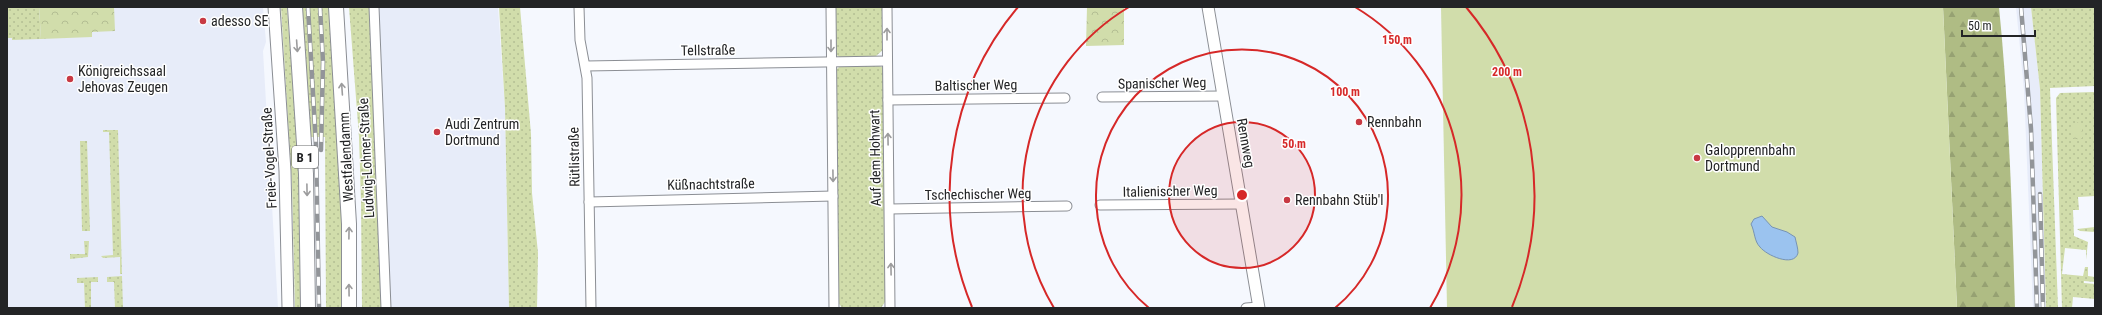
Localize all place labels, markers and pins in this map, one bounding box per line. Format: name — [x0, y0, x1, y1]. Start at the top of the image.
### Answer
place label: adesso SE — [211, 13, 268, 29]
marker: adesso SE — [198, 16, 208, 26]
place label: Königreichssaal Jehovas Zeugen — [78, 63, 168, 95]
marker: Königreichssaal Jehovas Zeugen — [65, 74, 75, 84]
place label: Rennbahn — [1367, 114, 1422, 130]
place label: Audi Zentrum Dortmund — [445, 116, 519, 148]
marker: Rennbahn — [1354, 117, 1364, 127]
marker: Audi Zentrum Dortmund — [432, 127, 442, 137]
place label: Galopprennbahn Dortmund — [1705, 142, 1795, 174]
marker: Galopprennbahn Dortmund — [1692, 153, 1702, 163]
centre of rings — [1235, 188, 1249, 202]
place label: Rennbahn Stüb'l — [1295, 192, 1383, 208]
marker: Rennbahn Stüb'l — [1282, 195, 1292, 205]

